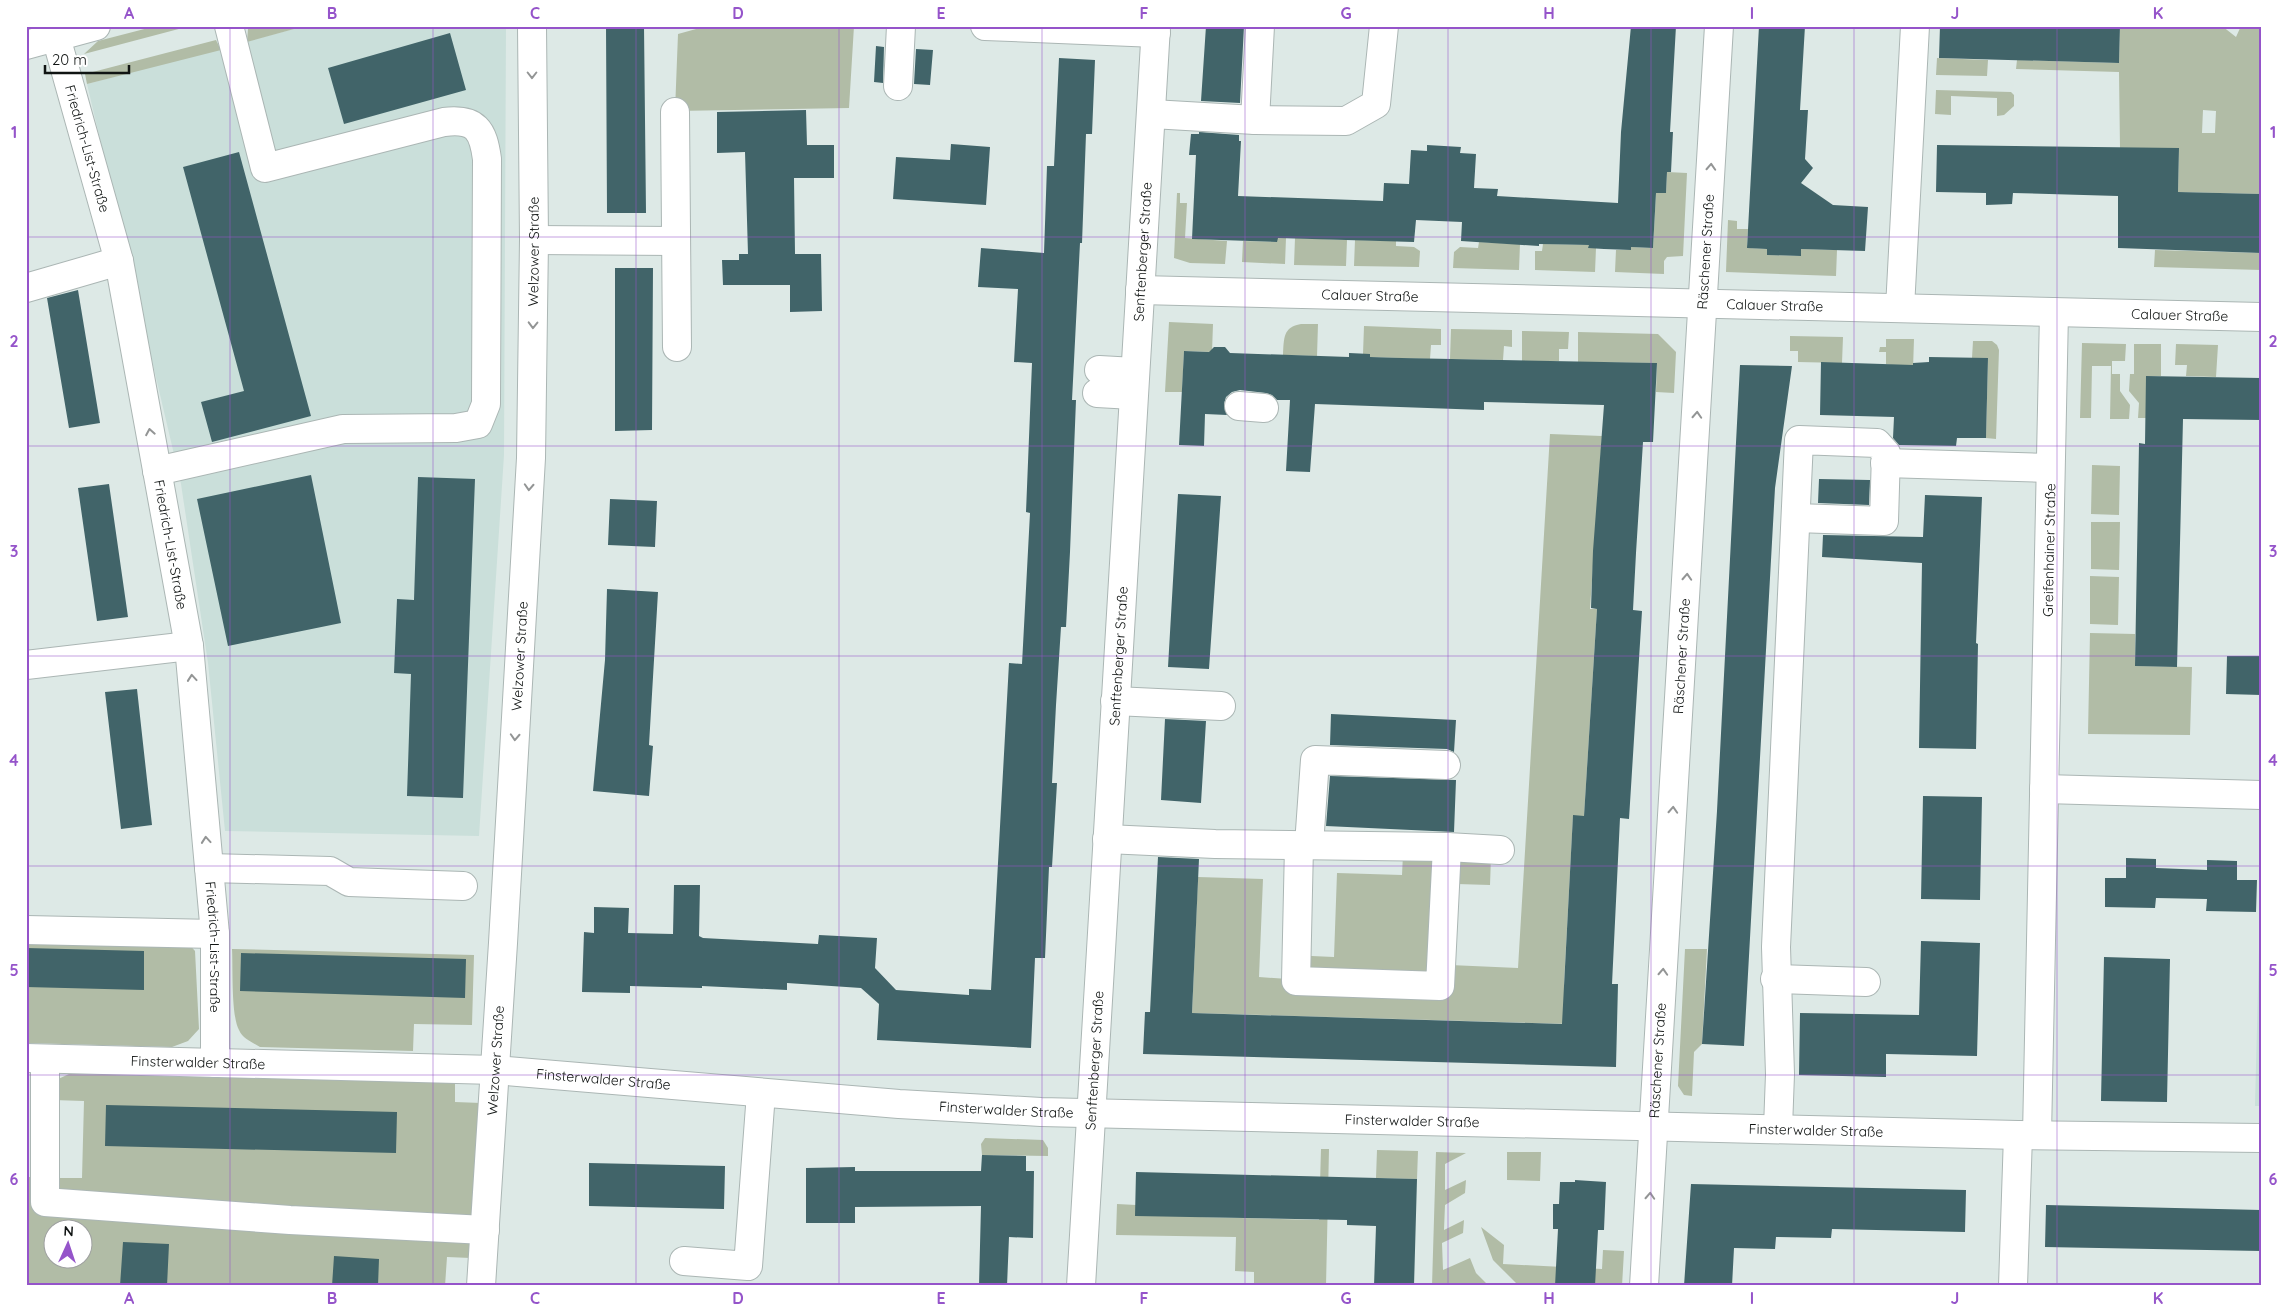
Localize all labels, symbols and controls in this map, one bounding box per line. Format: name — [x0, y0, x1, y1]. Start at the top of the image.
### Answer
text: A — [124, 3, 135, 23]
text: B — [327, 3, 337, 23]
text: C — [530, 3, 540, 23]
text: D — [732, 3, 744, 23]
text: E — [936, 3, 946, 23]
text: F — [1140, 3, 1149, 23]
text: G — [1340, 3, 1352, 23]
text: H — [1543, 3, 1555, 23]
text: I — [1750, 3, 1754, 23]
text: J — [1951, 3, 1959, 23]
text: K — [2153, 3, 2163, 23]
scale bar — [45, 42, 129, 74]
text: 20 m — [52, 50, 87, 69]
one-way arrow — [527, 72, 537, 79]
street label: Friedrich-List-Straße — [61, 83, 114, 215]
text: 1 — [11, 122, 17, 142]
text: 1 — [2270, 122, 2276, 142]
one-way arrow — [1706, 163, 1717, 171]
street label: Senftenberger Straße — [1129, 182, 1156, 322]
street label: Räschener Straße — [1693, 194, 1718, 310]
street label: Welzower Straße — [524, 196, 543, 307]
street label: Calauer Straße — [1321, 285, 1419, 306]
street label: Calauer Straße — [1726, 295, 1824, 315]
street label: Calauer Straße — [2131, 305, 2229, 325]
one-way arrow — [527, 321, 538, 329]
text: 2 — [9, 331, 19, 351]
text: 2 — [2268, 331, 2278, 351]
one-way arrow — [1691, 411, 1702, 419]
one-way arrow — [145, 427, 155, 436]
street label: Friedrich-List-Straße — [150, 478, 191, 611]
street label: Greifenhainer Straße — [2039, 483, 2059, 617]
one-way arrow — [524, 484, 535, 492]
text: 3 — [10, 541, 18, 561]
text: 3 — [2269, 541, 2277, 561]
one-way arrow — [1681, 573, 1692, 581]
street label: Senftenberger Straße — [1105, 586, 1132, 726]
street label: Räschener Straße — [1669, 598, 1694, 714]
street label: Welzower Straße — [507, 601, 532, 712]
one-way arrow — [186, 674, 197, 682]
one-way arrow — [510, 733, 521, 741]
text: 4 — [9, 750, 19, 770]
text: 4 — [2268, 750, 2278, 770]
one-way arrow — [1667, 805, 1678, 813]
one-way arrow — [201, 836, 212, 844]
street label: Friedrich-List-Straße — [201, 880, 224, 1013]
text: 5 — [9, 960, 19, 980]
text: 5 — [2268, 960, 2278, 980]
one-way arrow — [1658, 967, 1669, 975]
street label: Senftenberger Straße — [1081, 990, 1108, 1131]
street label: Räschener Straße — [1645, 1002, 1670, 1119]
street label: Welzower Straße — [483, 1005, 508, 1116]
street label: Finsterwalder Straße — [130, 1052, 266, 1073]
street label: Finsterwalder Straße — [536, 1065, 671, 1094]
street label: Finsterwalder Straße — [938, 1097, 1074, 1122]
street label: Finsterwalder Straße — [1344, 1110, 1480, 1131]
street label: Finsterwalder Straße — [1748, 1120, 1884, 1141]
text: 6 — [10, 1169, 19, 1189]
text: 6 — [2269, 1169, 2278, 1189]
one-way arrow — [1644, 1192, 1655, 1200]
north arrow — [42, 1220, 92, 1270]
text: N — [63, 1222, 74, 1240]
text: A — [124, 1288, 135, 1308]
text: B — [327, 1288, 337, 1308]
text: C — [530, 1288, 540, 1308]
text: D — [732, 1288, 744, 1308]
text: E — [936, 1288, 946, 1308]
text: F — [1140, 1288, 1149, 1308]
text: G — [1340, 1288, 1352, 1308]
text: H — [1543, 1288, 1555, 1308]
text: I — [1750, 1288, 1754, 1308]
text: J — [1951, 1288, 1959, 1308]
text: K — [2153, 1288, 2163, 1308]

